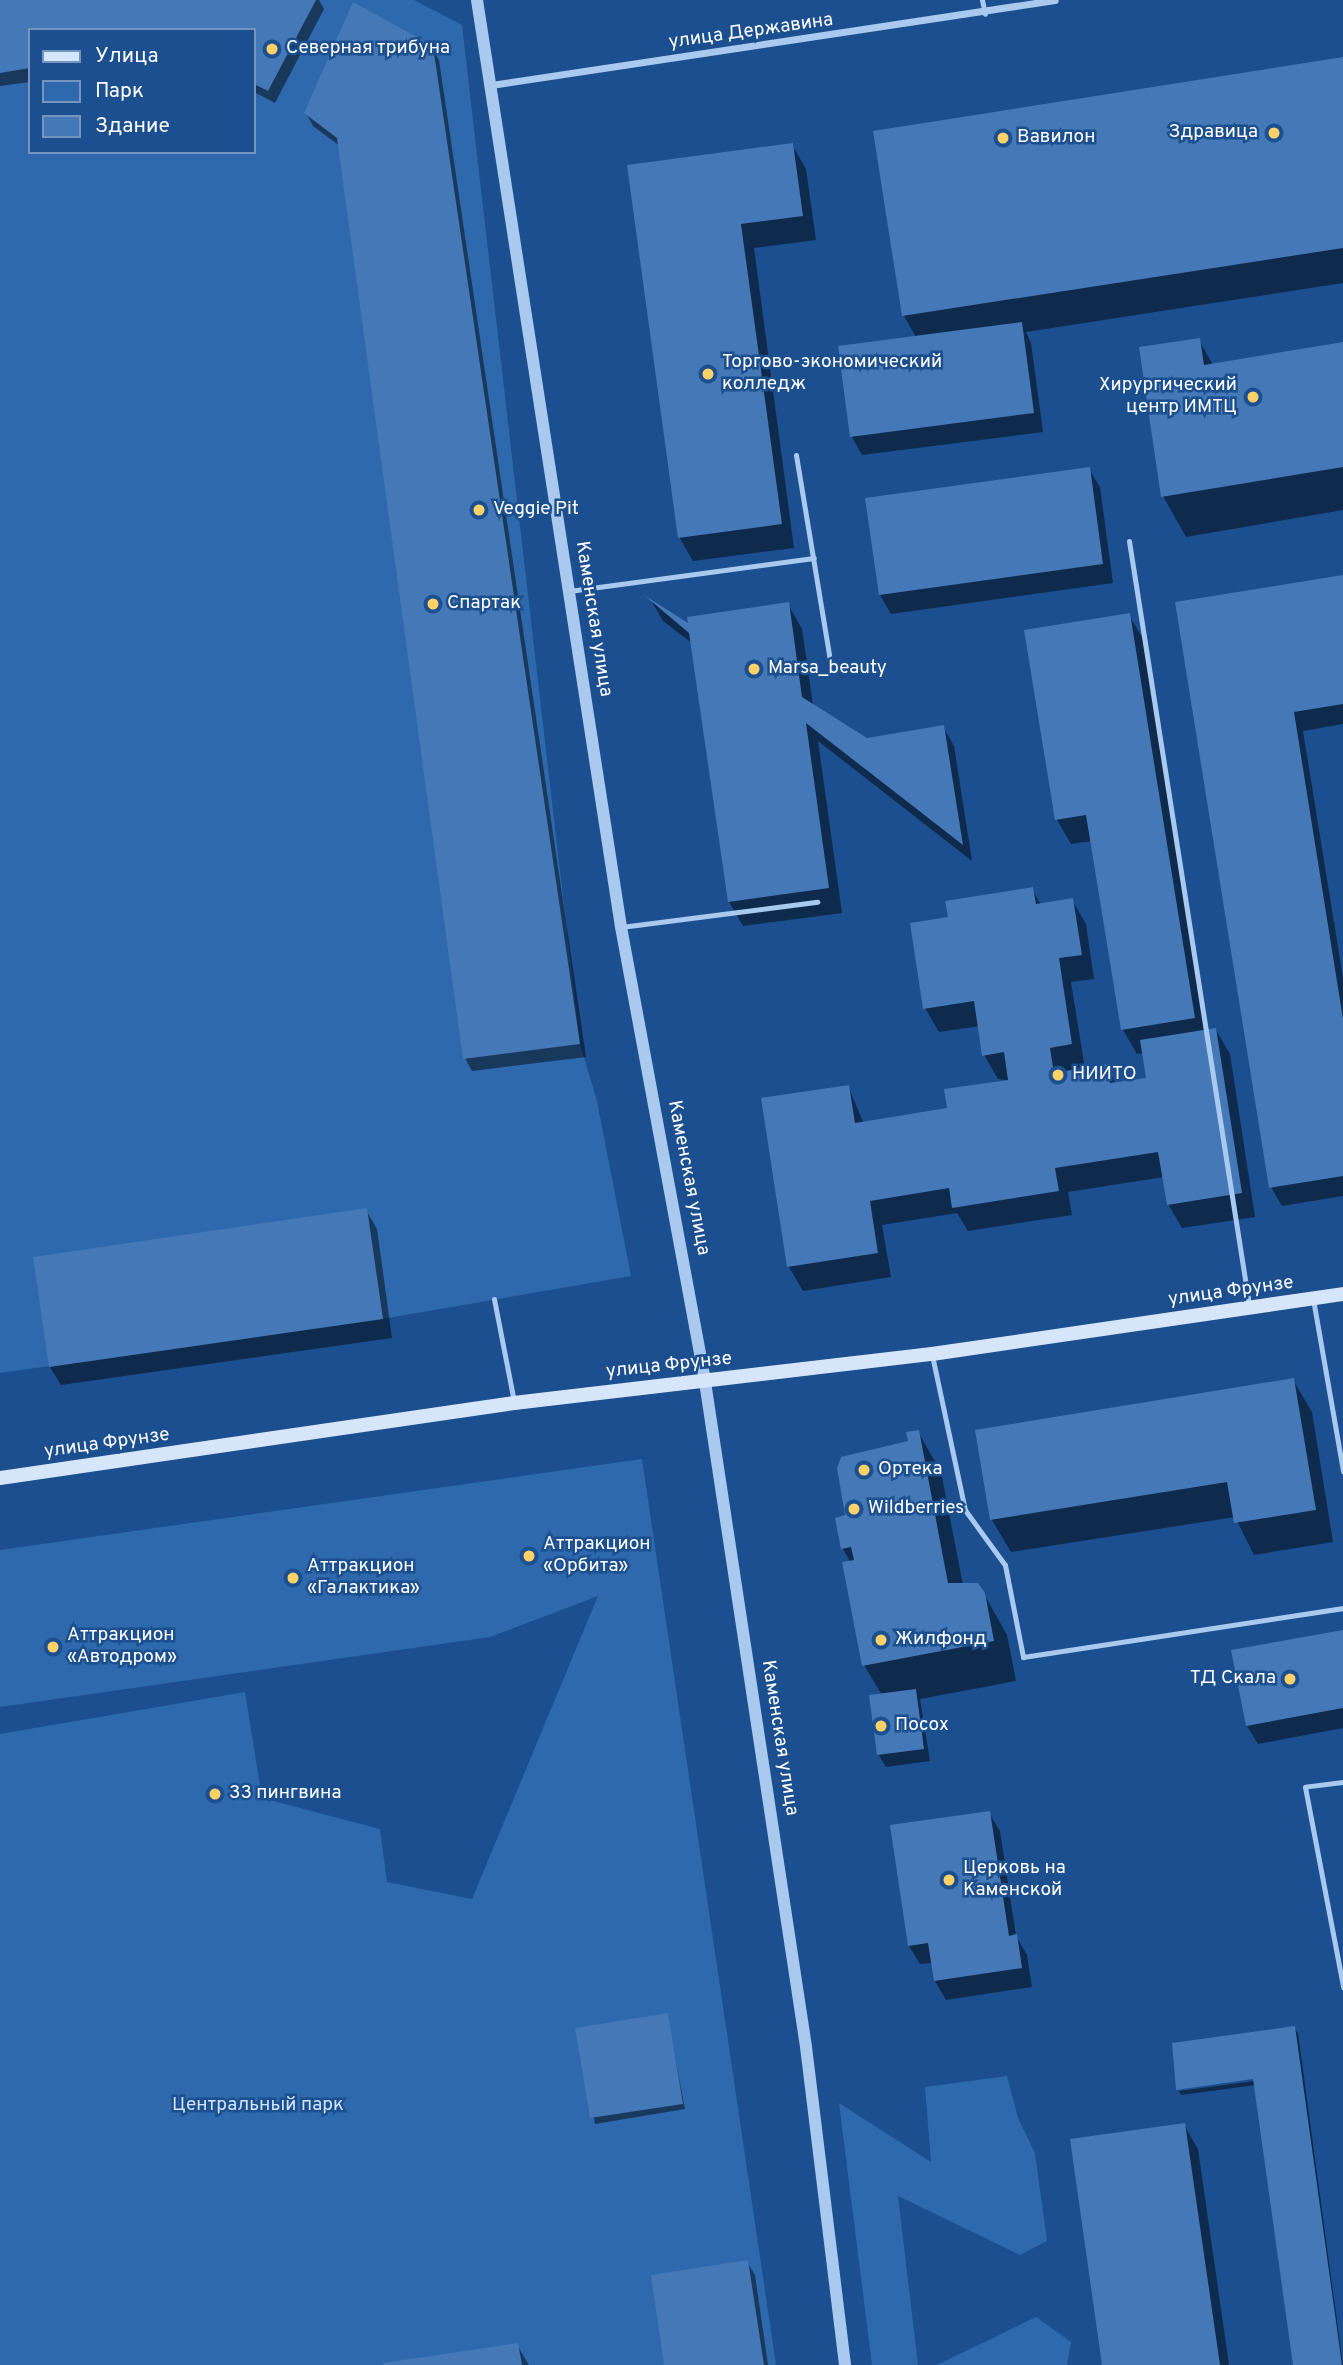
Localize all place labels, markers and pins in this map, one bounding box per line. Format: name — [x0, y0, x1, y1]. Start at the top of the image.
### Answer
place label: Северная трибуна — [286, 38, 450, 60]
marker: Северная трибуна — [264, 41, 280, 57]
place label: Здравица — [1168, 122, 1258, 144]
marker: Здравица — [1264, 123, 1284, 143]
place label: Вавилон — [1017, 127, 1095, 149]
marker: Вавилон — [995, 130, 1011, 146]
place label: Торгово-экономический колледж — [722, 352, 942, 396]
marker: Торгово-экономический колледж — [700, 366, 716, 382]
place label: Хирургический центр ИМТЦ — [1099, 375, 1237, 419]
marker: Хирургический центр ИМТЦ — [1243, 387, 1263, 407]
place label: Veggie Pit — [493, 499, 579, 521]
marker: Veggie Pit — [471, 502, 487, 518]
place label: Спартак — [447, 593, 521, 615]
marker: Спартак — [425, 596, 441, 612]
place label: Marsa_beauty — [768, 658, 887, 680]
marker: Marsa_beauty — [746, 661, 762, 677]
place label: НИИТО — [1072, 1064, 1137, 1086]
marker: НИИТО — [1050, 1067, 1066, 1083]
place label: Ортека — [878, 1459, 943, 1481]
marker: Ортека — [856, 1462, 872, 1478]
place label: Wildberries — [868, 1498, 964, 1520]
marker: Wildberries — [846, 1501, 862, 1517]
place label: Аттракцион «Орбита» — [543, 1534, 651, 1578]
marker: Аттракцион «Орбита» — [521, 1548, 537, 1564]
place label: Аттракцион «Галактика» — [307, 1556, 420, 1600]
marker: Аттракцион «Галактика» — [285, 1570, 301, 1586]
place label: Аттракцион «Автодром» — [67, 1625, 177, 1669]
place label: Жилфонд — [895, 1629, 987, 1651]
marker: Жилфонд — [873, 1632, 889, 1648]
marker: Аттракцион «Автодром» — [45, 1639, 61, 1655]
place label: ТД Скала — [1190, 1668, 1276, 1690]
marker: ТД Скала — [1282, 1671, 1298, 1687]
place label: Посох — [895, 1715, 949, 1737]
marker: Посох — [873, 1718, 889, 1734]
place label: 33 пингвина — [229, 1783, 341, 1805]
marker: 33 пингвина — [207, 1786, 223, 1802]
place label: Церковь на Каменской — [963, 1858, 1066, 1902]
marker: Церковь на Каменской — [941, 1872, 957, 1888]

